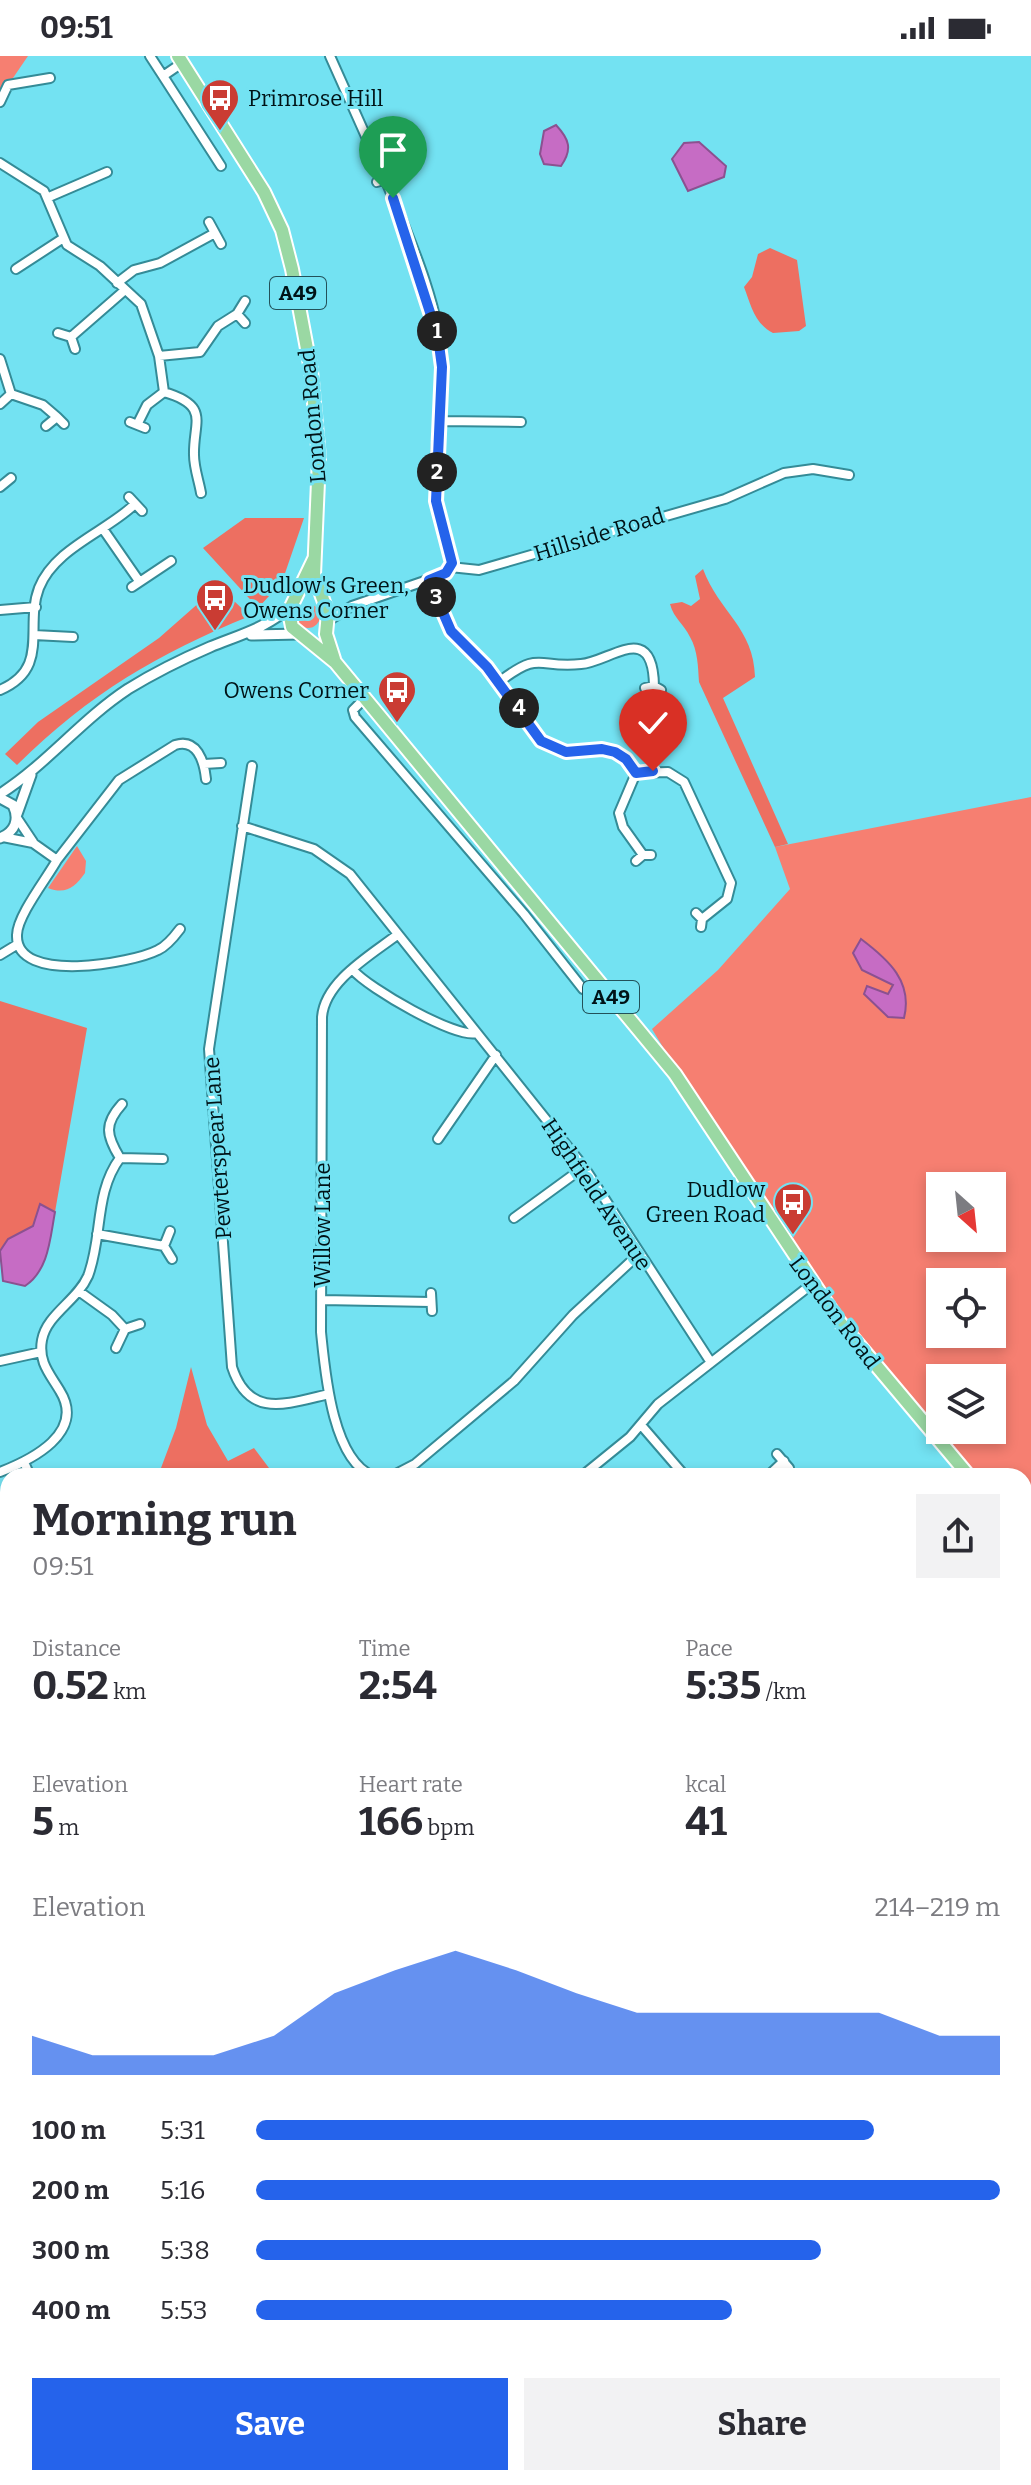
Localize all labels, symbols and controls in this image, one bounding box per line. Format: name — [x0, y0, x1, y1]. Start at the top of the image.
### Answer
text: 09:51 — [40, 10, 113, 46]
bus stop icon: Primrose Hill — [199, 77, 241, 132]
place label: Primrose Hill — [248, 85, 383, 112]
pin — [359, 116, 427, 198]
icon: arrive — [371, 128, 415, 172]
road number: A49 — [270, 277, 326, 309]
pin: 1 — [417, 311, 457, 351]
text: 1 — [432, 317, 442, 344]
street label: London Road — [293, 348, 332, 484]
pin: 2 — [417, 452, 457, 492]
text: 2 — [431, 458, 443, 485]
street label: Hillside Road — [531, 502, 668, 567]
place label: Dudlow's Green, Owens Corner — [243, 572, 409, 624]
bus stop icon: Dudlow's Green, Owens Corner — [194, 577, 236, 632]
pin: 3 — [416, 577, 456, 617]
text: 3 — [430, 583, 442, 610]
bus stop icon: Owens Corner — [376, 669, 418, 724]
place label: Owens Corner — [224, 677, 369, 704]
pin: 4 — [499, 688, 539, 728]
pin — [619, 689, 687, 771]
text: 4 — [512, 694, 526, 721]
icon: check — [631, 701, 675, 745]
road number: A49 — [583, 981, 639, 1013]
street label: Pewterspear Lane — [198, 1056, 237, 1240]
street label: Highfield Avenue — [536, 1113, 657, 1275]
street label: Willow Lane — [309, 1163, 336, 1287]
north arrow — [926, 1172, 1006, 1252]
map controls — [926, 1172, 1006, 1444]
place label: Dudlow Green Road — [645, 1176, 765, 1228]
bus stop icon: Dudlow Green Road — [772, 1181, 814, 1236]
street label: London Road — [783, 1251, 886, 1374]
button: locate — [926, 1268, 1006, 1348]
button: layers — [926, 1364, 1006, 1444]
text: Morning run — [32, 1494, 296, 1547]
button: share — [916, 1494, 1000, 1578]
text: 09:51 — [32, 1551, 94, 1582]
text: Distance — [32, 1635, 121, 1662]
text: Time — [359, 1635, 411, 1662]
text: Pace — [685, 1635, 733, 1662]
text: 0.52 — [32, 1662, 109, 1710]
text: 2:54 — [359, 1662, 437, 1710]
text: 5:35 — [685, 1662, 761, 1710]
text: km — [109, 1678, 146, 1705]
text: /km — [761, 1678, 806, 1705]
text: Elevation — [32, 1771, 128, 1798]
text: Heart rate — [359, 1771, 463, 1798]
text: kcal — [685, 1771, 726, 1798]
text: 5 — [32, 1798, 54, 1846]
text: 166 — [359, 1798, 423, 1846]
text: 41 — [685, 1798, 727, 1846]
text: m — [54, 1814, 79, 1841]
text: bpm — [423, 1814, 474, 1841]
text: Elevation — [32, 1892, 145, 1923]
text: 214–219 m — [875, 1892, 1000, 1923]
text: 100 m — [32, 2115, 106, 2146]
text: 5:31 — [160, 2115, 205, 2146]
text: 200 m — [32, 2175, 109, 2206]
text: 5:16 — [160, 2175, 205, 2206]
text: 300 m — [32, 2235, 109, 2266]
text: 5:38 — [160, 2235, 210, 2266]
text: 400 m — [32, 2295, 110, 2326]
text: 5:53 — [160, 2295, 207, 2326]
button: Save — [32, 2378, 508, 2470]
button: Share — [524, 2378, 1000, 2470]

